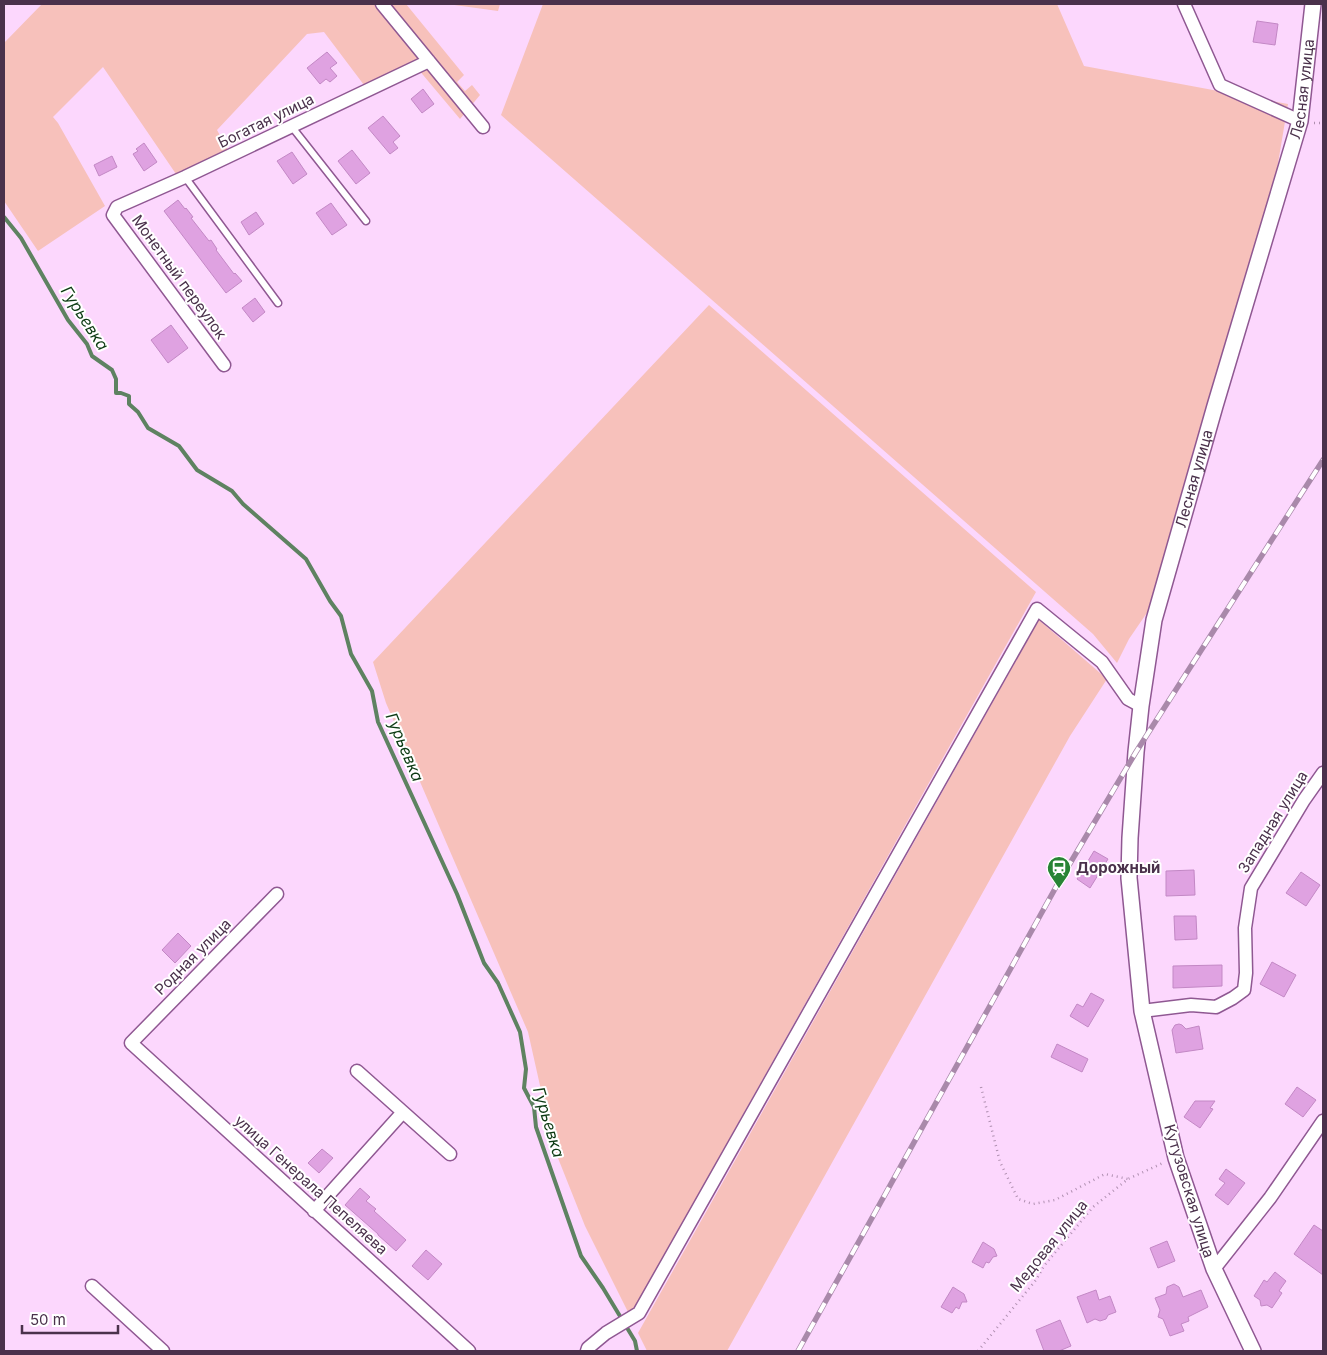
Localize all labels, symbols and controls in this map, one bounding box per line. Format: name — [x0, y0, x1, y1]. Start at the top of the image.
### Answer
street label: Лесная улица — [1285, 38, 1318, 141]
street label: Богатая улица — [215, 89, 317, 152]
street label: Монетный переулок — [128, 211, 231, 343]
water label: Гурьевка — [57, 282, 113, 354]
street label: Лесная улица — [1171, 427, 1217, 530]
water label: Гурьевка — [382, 710, 428, 785]
street label: Западная улица — [1234, 767, 1312, 876]
station icon: Дорожный — [1046, 855, 1072, 889]
place label: Дорожный — [1076, 858, 1160, 877]
street label: Родная улица — [150, 914, 235, 999]
water label: Гурьевка — [529, 1084, 569, 1160]
street label: улица Генерала Пепеляева — [231, 1111, 392, 1259]
street label: Кутузовская улица — [1160, 1122, 1219, 1260]
street label: Медовая улица — [1006, 1196, 1091, 1295]
scale bar — [22, 1302, 119, 1334]
text: 50 m — [30, 1310, 66, 1329]

